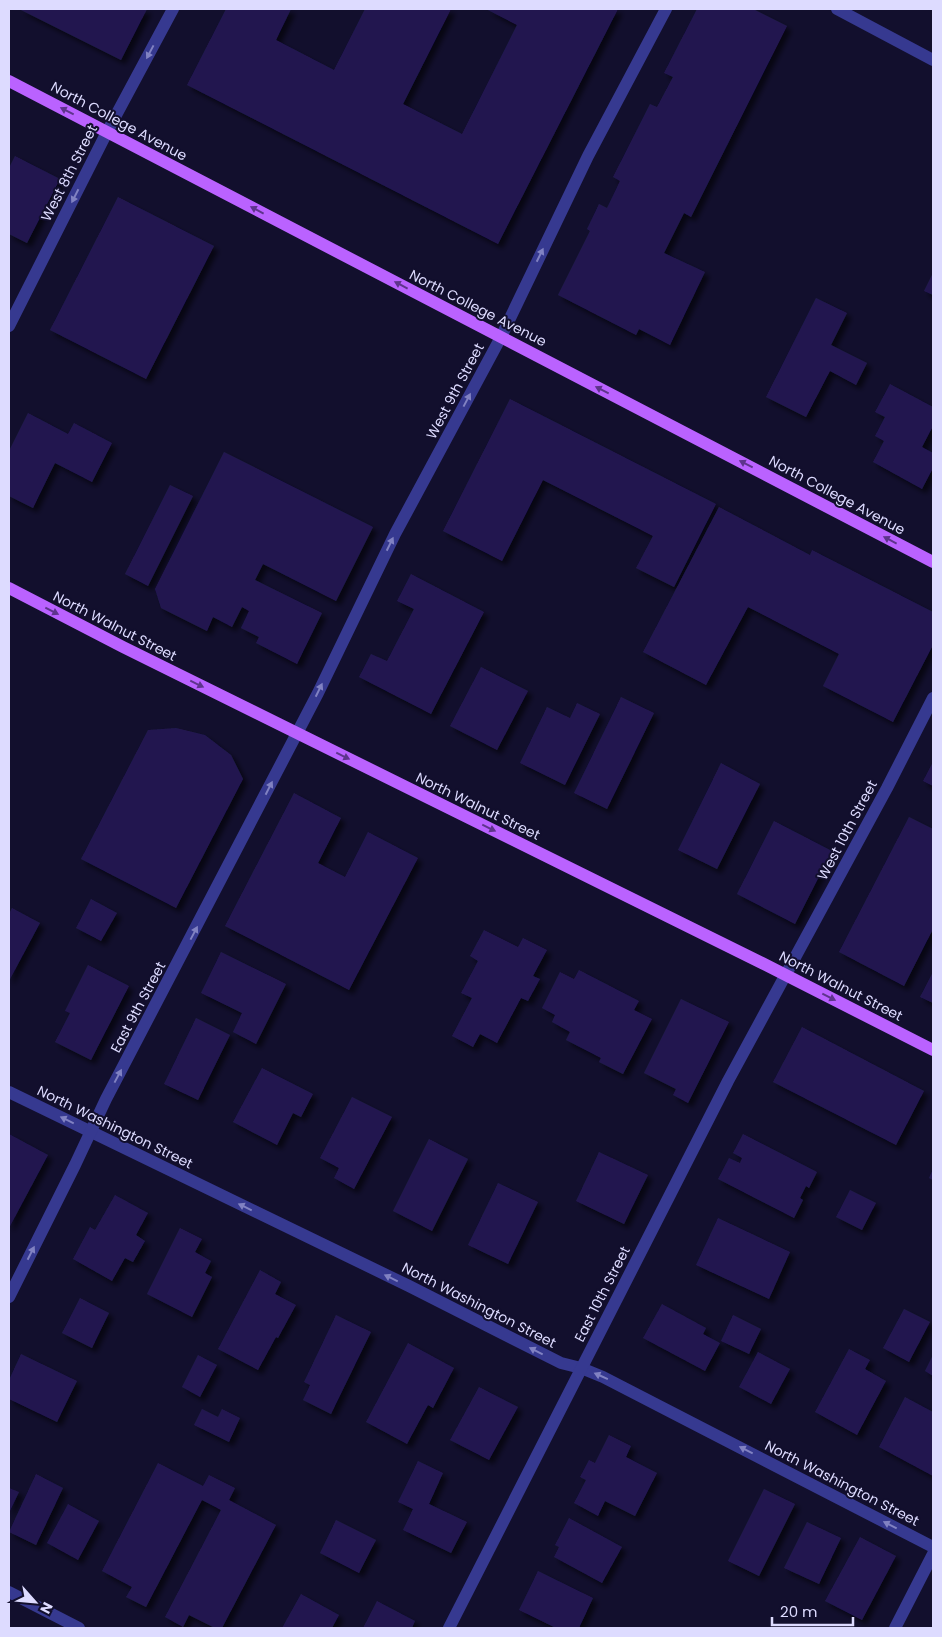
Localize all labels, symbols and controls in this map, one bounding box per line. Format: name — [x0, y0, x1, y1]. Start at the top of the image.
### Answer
one-way arrow — [145, 45, 154, 58]
street label: North College Avenue — [47, 77, 191, 166]
one-way arrow — [59, 107, 74, 115]
street label: West 8th Street — [36, 121, 102, 225]
one-way arrow — [71, 189, 79, 203]
one-way arrow — [250, 206, 264, 214]
one-way arrow — [537, 248, 545, 262]
street label: North College Avenue — [406, 265, 550, 351]
one-way arrow — [394, 281, 409, 289]
street label: West 9th Street — [421, 339, 489, 443]
one-way arrow — [595, 385, 609, 394]
one-way arrow — [462, 393, 471, 407]
street label: North College Avenue — [765, 451, 909, 540]
one-way arrow — [739, 460, 753, 468]
one-way arrow — [386, 536, 395, 551]
one-way arrow — [883, 536, 897, 544]
street label: North Walnut Street — [50, 586, 180, 666]
one-way arrow — [45, 607, 59, 615]
one-way arrow — [190, 680, 204, 688]
one-way arrow — [315, 683, 323, 697]
one-way arrow — [336, 752, 350, 760]
street label: North Walnut Street — [412, 767, 544, 845]
street label: West 10th Street — [812, 777, 882, 883]
one-way arrow — [265, 781, 273, 795]
one-way arrow — [481, 824, 496, 832]
one-way arrow — [190, 925, 198, 940]
street label: North Walnut Street — [776, 946, 906, 1026]
street label: East 9th Street — [106, 958, 170, 1056]
one-way arrow — [822, 993, 836, 1001]
one-way arrow — [114, 1069, 122, 1084]
street label: North Washington Street — [34, 1081, 196, 1173]
one-way arrow — [60, 1116, 74, 1124]
one-way arrow — [238, 1202, 252, 1210]
street label: East 10th Street — [569, 1243, 635, 1345]
one-way arrow — [27, 1246, 35, 1260]
street label: North Washington Street — [398, 1257, 560, 1353]
one-way arrow — [384, 1273, 398, 1281]
one-way arrow — [529, 1347, 543, 1355]
one-way arrow — [594, 1372, 608, 1380]
street label: North Washington Street — [761, 1435, 923, 1531]
one-way arrow — [738, 1446, 753, 1454]
one-way arrow — [883, 1521, 897, 1529]
north arrow — [10, 1577, 60, 1627]
scale bar — [772, 1594, 853, 1626]
text: N — [35, 1599, 58, 1617]
text: 20 m — [780, 1601, 818, 1622]

